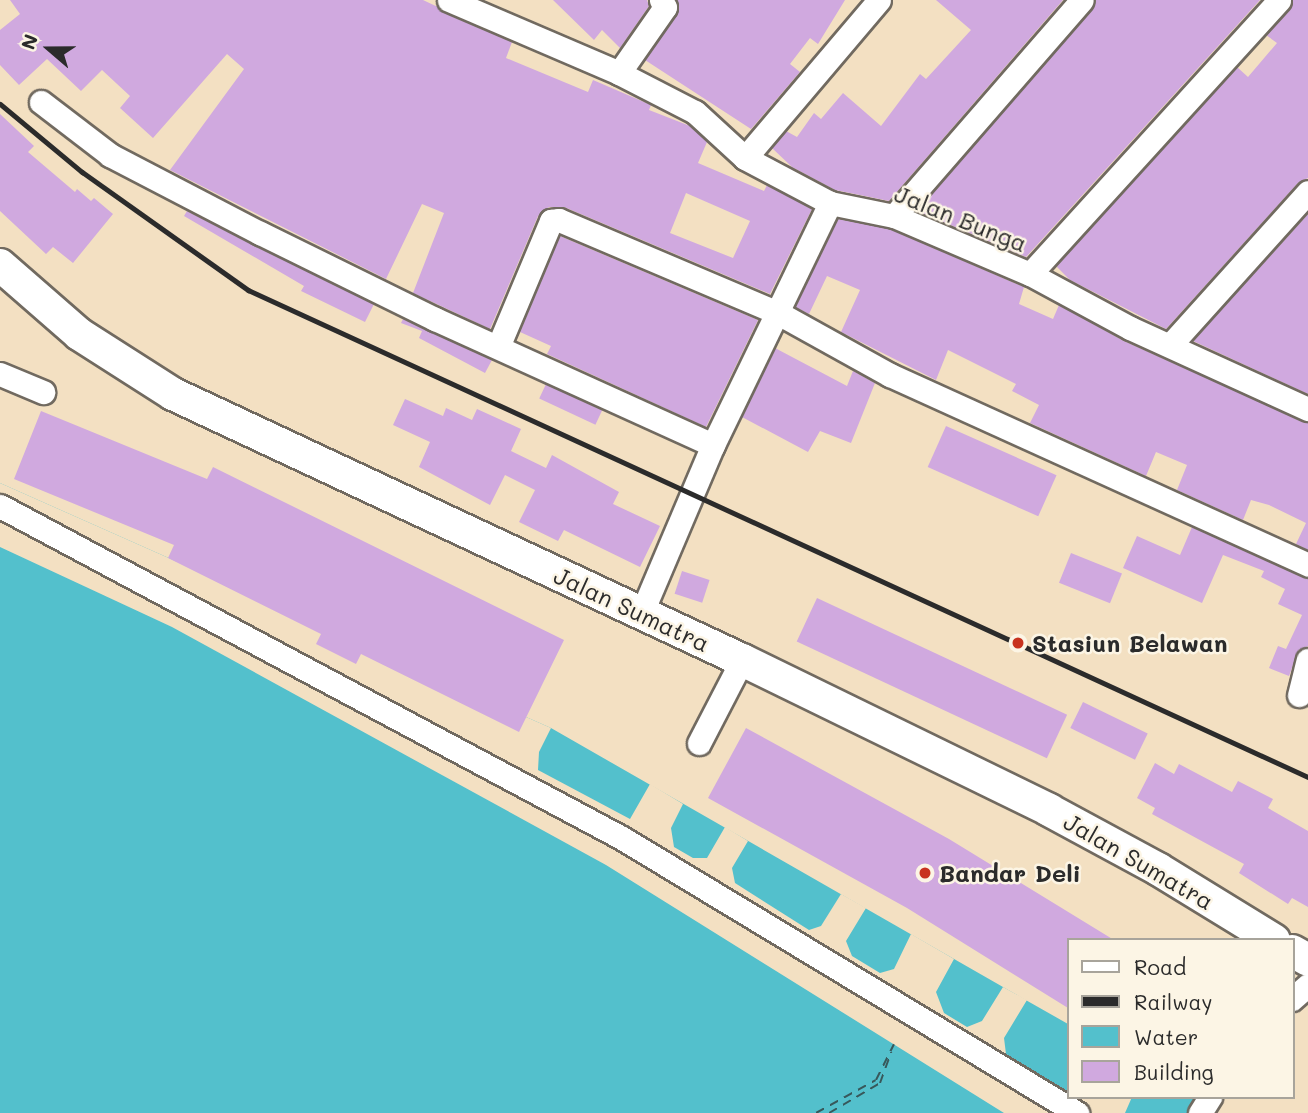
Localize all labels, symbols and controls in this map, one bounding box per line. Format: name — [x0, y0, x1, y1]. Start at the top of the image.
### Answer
north arrow — [14, 14, 84, 84]
text: N — [15, 31, 43, 53]
street label: Jalan Bunga — [891, 178, 1031, 258]
street label: Jalan Sumatra — [550, 560, 714, 658]
place label: Stasiun Belawan — [1032, 629, 1227, 657]
marker: Stasiun Belawan — [1010, 635, 1026, 651]
street label: Jalan Sumatra — [1059, 806, 1219, 916]
place label: Bandar Deli — [939, 859, 1081, 887]
marker: Bandar Deli — [917, 865, 933, 881]
legend — [1066, 938, 1294, 1099]
text: Road — [1134, 953, 1186, 980]
text: Railway — [1134, 988, 1213, 1015]
text: Water — [1134, 1023, 1198, 1050]
text: Building — [1134, 1058, 1214, 1085]

